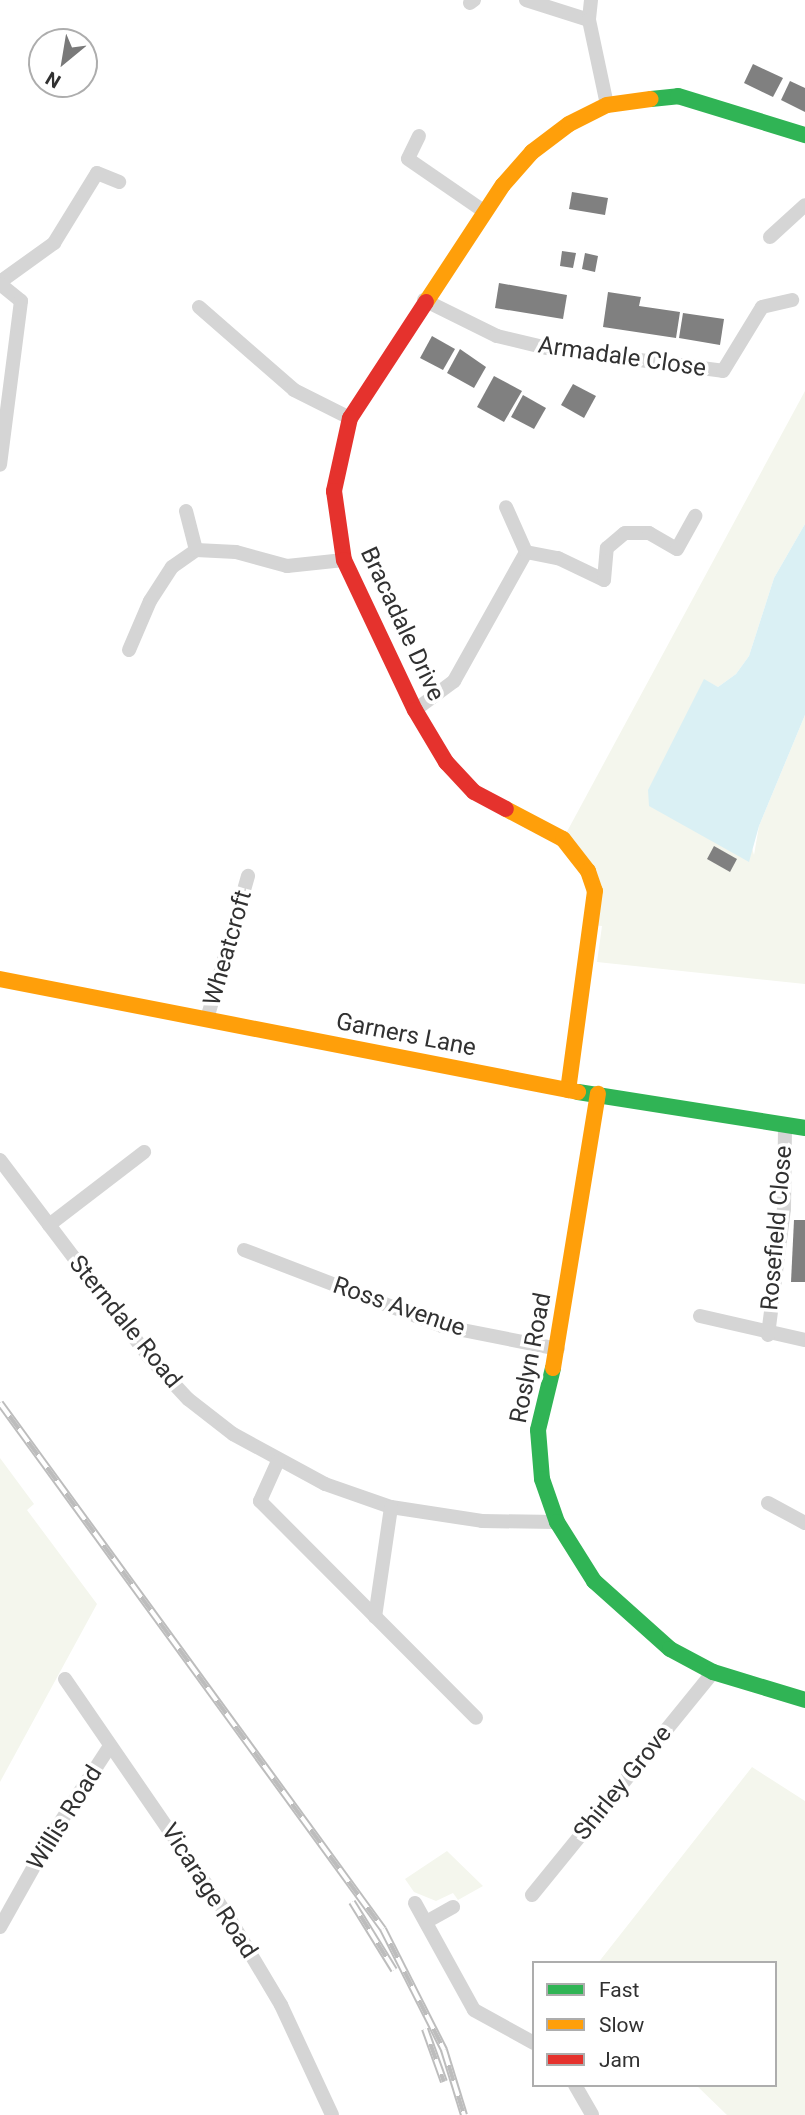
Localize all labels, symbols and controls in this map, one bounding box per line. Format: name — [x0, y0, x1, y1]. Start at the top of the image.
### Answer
north arrow — [28, 28, 98, 98]
text: N — [42, 67, 65, 93]
street label: Armadale Close — [536, 331, 708, 383]
street label: Bracadale Drive — [354, 543, 450, 705]
street label: Wheatcroft — [198, 887, 258, 1009]
street label: Garners Lane — [334, 1007, 478, 1063]
street label: Rosefield Close — [755, 1144, 799, 1312]
street label: Sterndale Road — [63, 1250, 187, 1394]
street label: Ross Avenue — [329, 1271, 469, 1343]
street label: Roslyn Road — [504, 1290, 558, 1426]
street label: Shirley Grove — [568, 1720, 678, 1846]
street label: Willis Road — [22, 1760, 108, 1876]
street label: Vicarage Road — [155, 1818, 263, 1964]
legend — [532, 1961, 777, 2087]
text: Fast — [599, 1978, 639, 2002]
text: Slow — [599, 2013, 644, 2037]
text: Jam — [599, 2048, 640, 2072]

